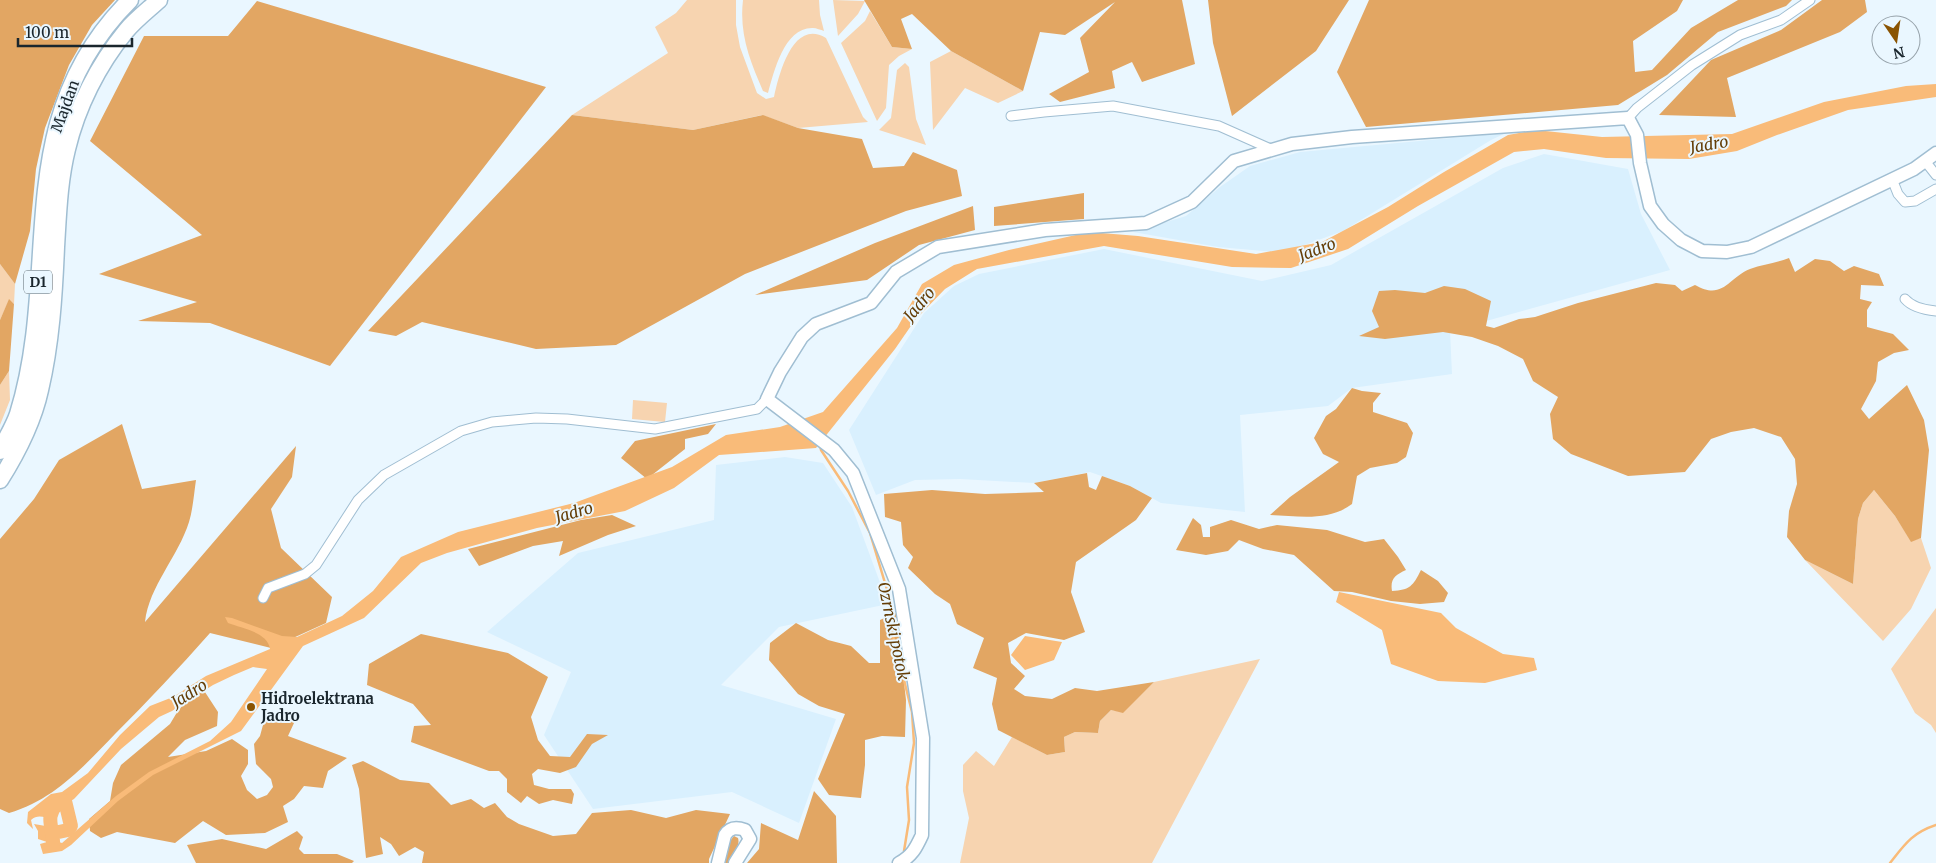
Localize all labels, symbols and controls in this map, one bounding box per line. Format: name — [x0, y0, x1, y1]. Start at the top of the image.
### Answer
scale bar — [18, 15, 131, 47]
north arrow — [1871, 15, 1921, 65]
text: 100 m — [25, 23, 69, 42]
text: N — [1892, 43, 1906, 63]
street label: Majdan — [47, 77, 83, 135]
water label: Jadro — [1686, 131, 1730, 157]
water label: Jadro — [1294, 233, 1339, 266]
road number: D1 — [24, 270, 52, 294]
water label: Jadro — [898, 283, 939, 327]
water label: Jadro — [551, 497, 595, 527]
water label: Ozrnski potok — [874, 580, 914, 682]
water label: Jadro — [166, 674, 211, 713]
place label: Hidroelektrana Jadro — [260, 689, 375, 725]
marker: Hidroelektrana Jadro — [245, 701, 257, 713]

